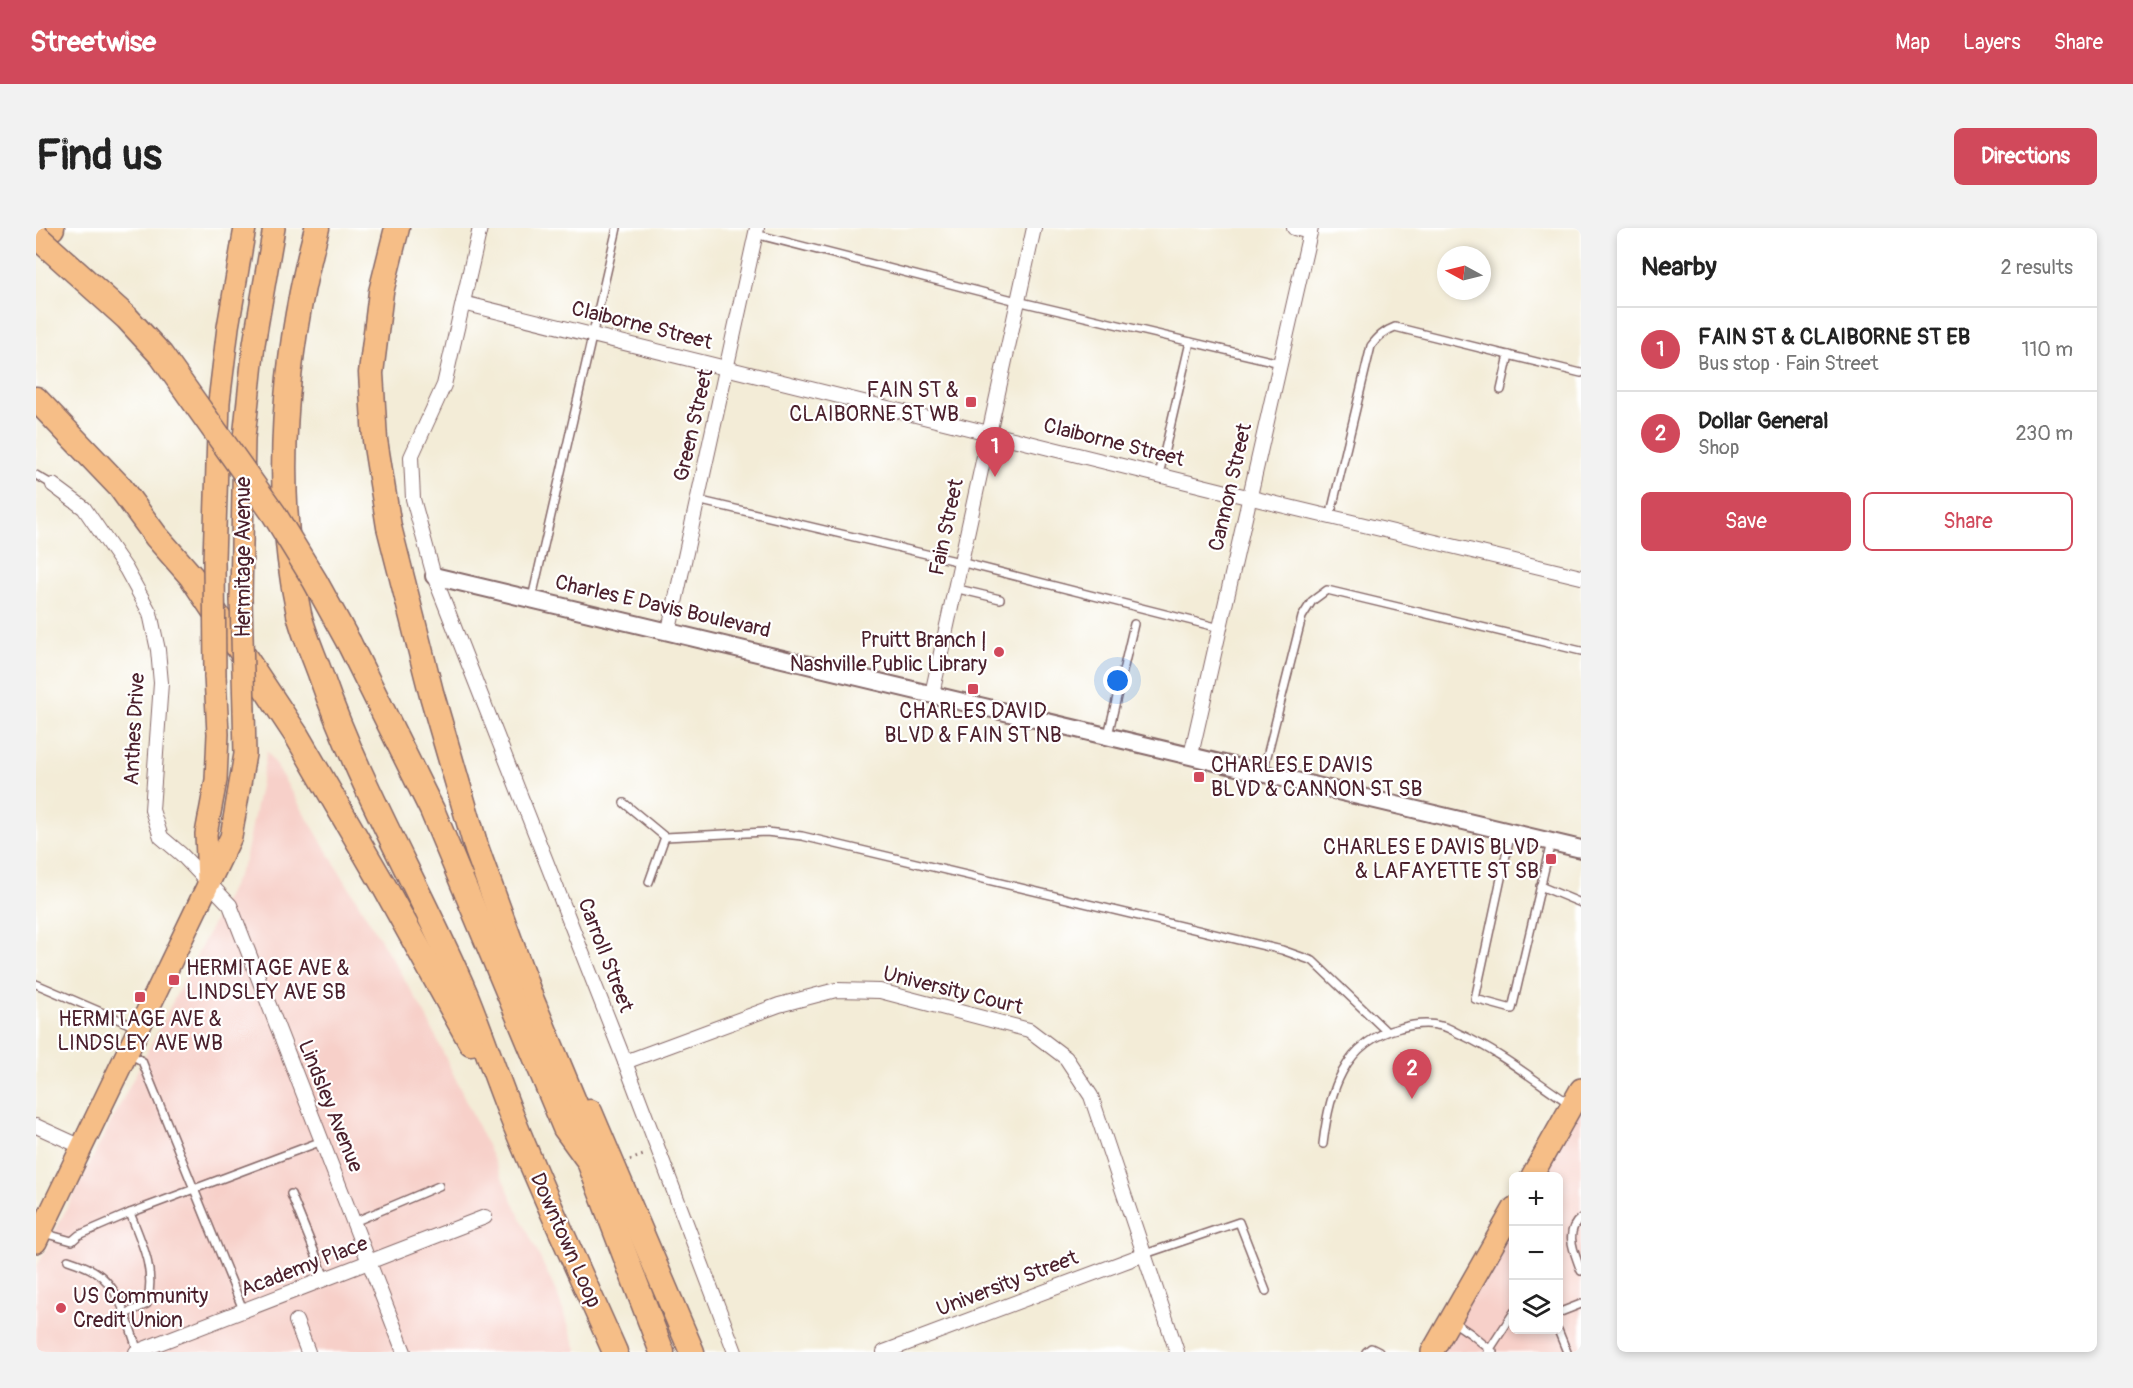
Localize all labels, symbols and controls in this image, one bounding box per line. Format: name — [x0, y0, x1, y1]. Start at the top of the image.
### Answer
text: Streetwise — [30, 25, 156, 60]
text: Map — [1895, 29, 1930, 56]
text: Layers — [1963, 29, 2021, 56]
text: Share — [2054, 29, 2103, 56]
button: Directions — [1954, 128, 2097, 185]
text: Find us — [36, 130, 162, 182]
north arrow — [1437, 246, 1491, 300]
text: Nearby — [1641, 251, 1717, 283]
text: 2 results — [2001, 255, 2073, 280]
street label: Claiborne Street — [569, 295, 716, 356]
text: FAIN ST & CLAIBORNE ST EB — [1698, 323, 1970, 351]
text: 1 — [1657, 337, 1664, 362]
text: 110 m — [2022, 337, 2073, 362]
text: Bus stop · Fain Street — [1698, 351, 1879, 376]
street label: Green Street — [667, 366, 720, 484]
place label: FAIN ST & CLAIBORNE ST WB — [789, 377, 959, 428]
marker: FAIN ST & CLAIBORNE ST WB — [964, 395, 978, 409]
text: Dollar General — [1698, 407, 1829, 435]
street label: Claiborne Street — [1041, 412, 1188, 473]
street label: Cannon Street — [1203, 420, 1258, 554]
text: 2 — [1655, 421, 1666, 446]
text: 230 m — [2016, 421, 2073, 446]
pin: 1 — [976, 428, 1014, 477]
text: Shop — [1698, 435, 1739, 460]
street label: Hermitage Avenue — [230, 476, 257, 637]
street label: Fain Street — [923, 476, 970, 578]
button: Save — [1641, 492, 1851, 551]
button: Share — [1863, 492, 2073, 551]
street label: Charles E Davis Boulevard — [552, 569, 773, 644]
place label: Pruitt Branch | Nashville Public Library — [790, 627, 987, 678]
marker: Pruitt Branch | Nashville Public Library — [992, 645, 1006, 659]
your location — [1103, 666, 1132, 695]
street label: Anthes Drive — [118, 671, 151, 786]
marker: CHARLES DAVID BLVD & FAIN ST NB — [966, 682, 980, 696]
place label: CHARLES DAVID BLVD & FAIN ST NB — [884, 698, 1062, 749]
place label: CHARLES E DAVIS BLVD & CANNON ST SB — [1211, 752, 1422, 803]
marker: CHARLES E DAVIS BLVD & CANNON ST SB — [1192, 770, 1206, 784]
place label: CHARLES E DAVIS BLVD & LAFAYETTE ST SB — [1323, 834, 1539, 885]
marker: CHARLES E DAVIS BLVD & LAFAYETTE ST SB — [1544, 852, 1558, 866]
street label: Carroll Street — [571, 894, 640, 1017]
place label: HERMITAGE AVE & LINDSLEY AVE SB — [186, 955, 350, 1006]
street label: University Court — [880, 960, 1026, 1021]
marker: HERMITAGE AVE & LINDSLEY AVE SB — [167, 973, 181, 987]
marker: HERMITAGE AVE & LINDSLEY AVE WB — [133, 990, 147, 1004]
place label: HERMITAGE AVE & LINDSLEY AVE WB — [57, 1006, 223, 1057]
street label: Lindsley Avenue — [292, 1036, 370, 1177]
pin: 2 — [1392, 1050, 1432, 1099]
street label: Downtown Loop — [524, 1169, 607, 1312]
map controls — [1509, 1172, 1563, 1334]
button: + — [1509, 1172, 1563, 1226]
button: − — [1509, 1226, 1563, 1280]
street label: Academy Place — [237, 1230, 372, 1303]
street label: University Street — [933, 1244, 1082, 1323]
button: layers — [1509, 1280, 1563, 1334]
place label: US Community Credit Union — [73, 1283, 208, 1334]
marker: US Community Credit Union — [54, 1301, 68, 1315]

